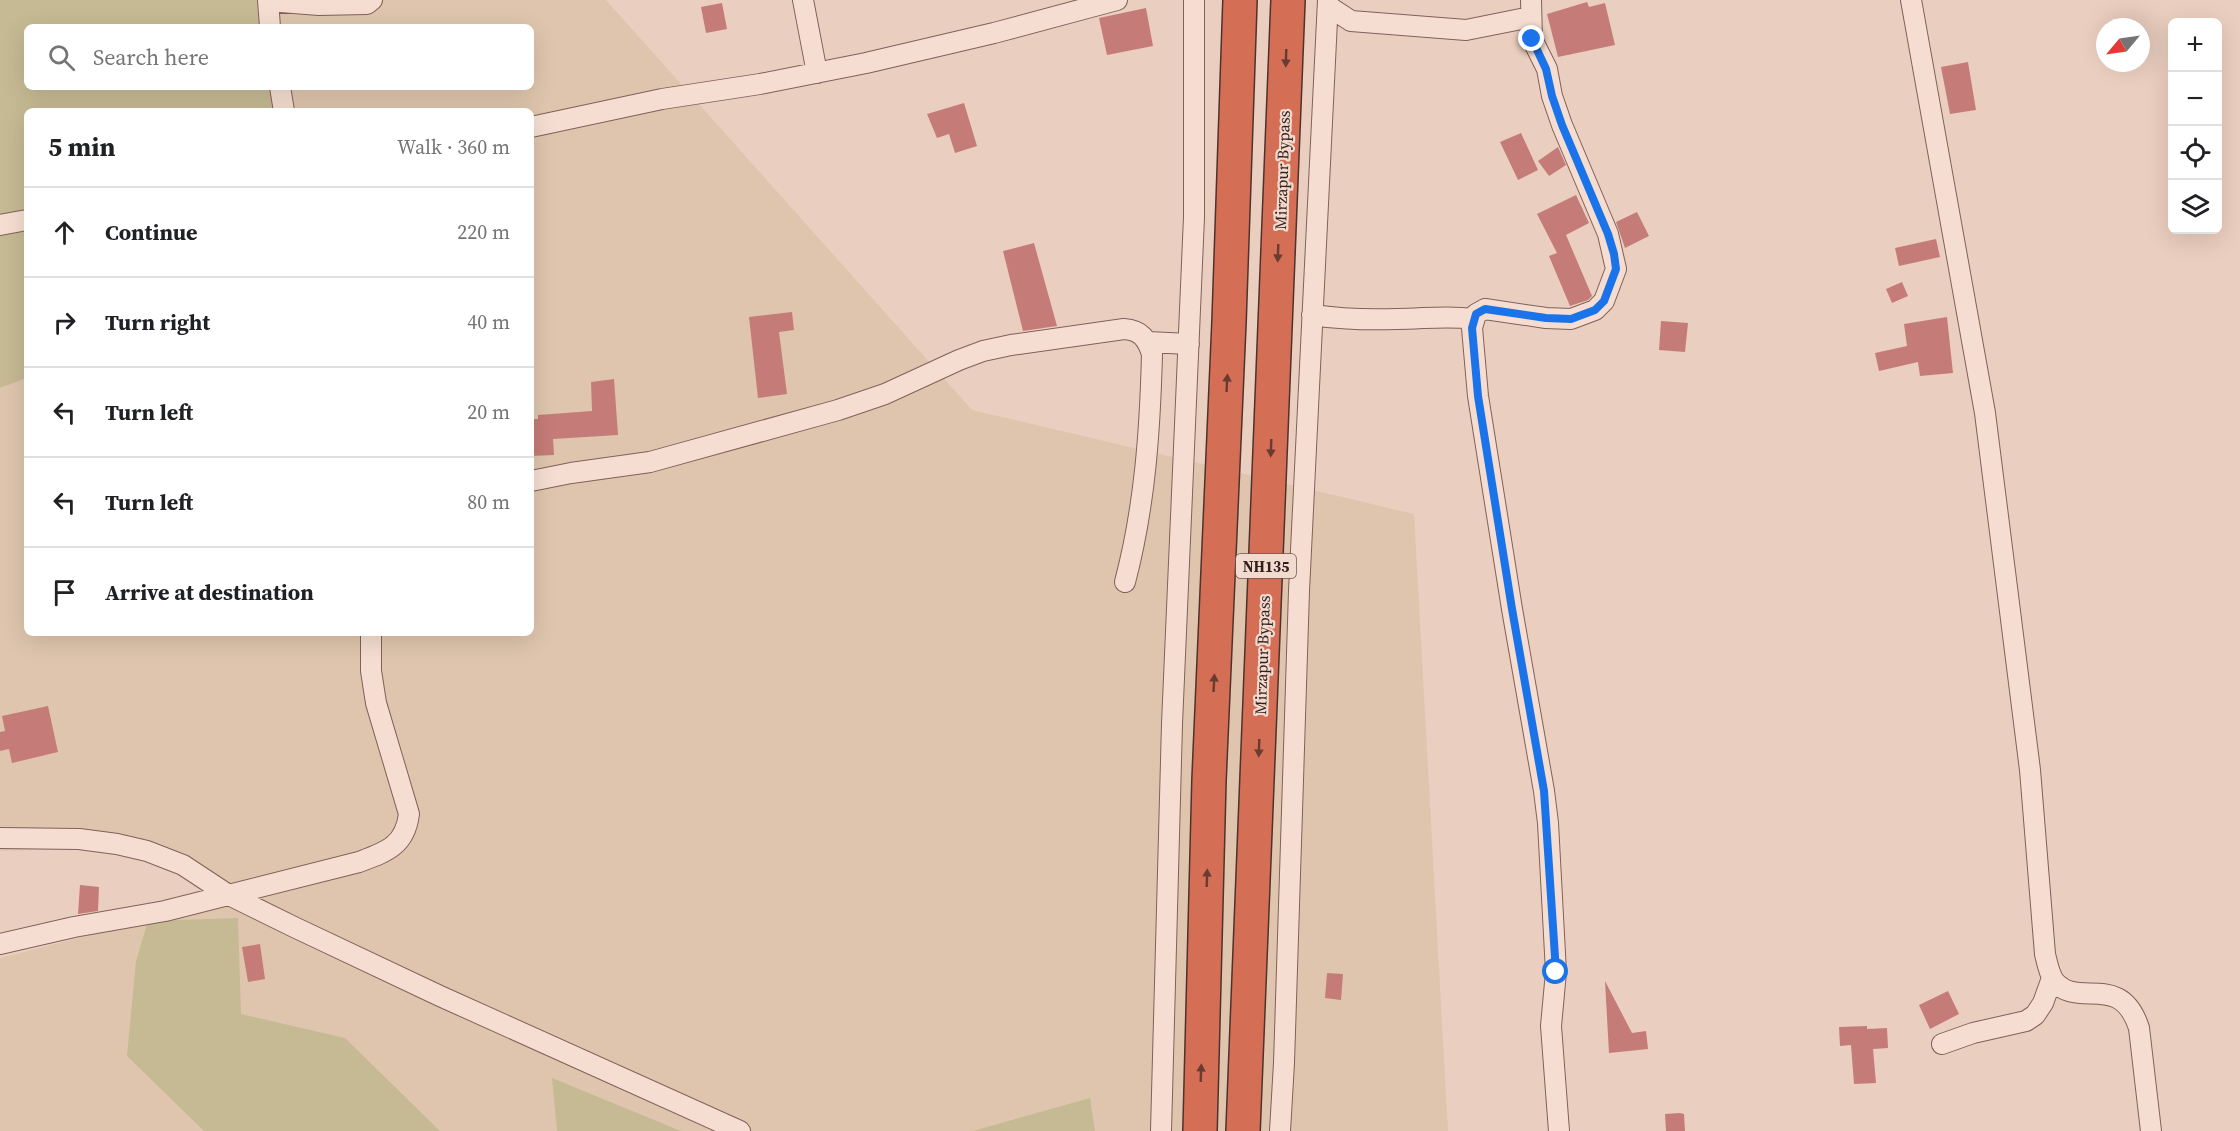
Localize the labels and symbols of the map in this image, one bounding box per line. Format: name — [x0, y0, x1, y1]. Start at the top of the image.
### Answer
north arrow — [2096, 18, 2150, 72]
route end — [1518, 25, 1544, 51]
one-way arrow — [1282, 49, 1291, 68]
street label: Mirzapur Bypass — [1269, 110, 1295, 230]
one-way arrow — [1274, 244, 1283, 263]
one-way arrow — [1222, 373, 1231, 392]
one-way arrow — [1266, 439, 1275, 458]
road number: NH135 — [1236, 554, 1296, 578]
street label: Mirzapur Bypass — [1249, 595, 1275, 715]
one-way arrow — [1209, 673, 1218, 692]
one-way arrow — [1254, 738, 1263, 757]
one-way arrow — [1202, 868, 1211, 887]
route start — [1542, 958, 1568, 984]
one-way arrow — [1197, 1063, 1206, 1082]

